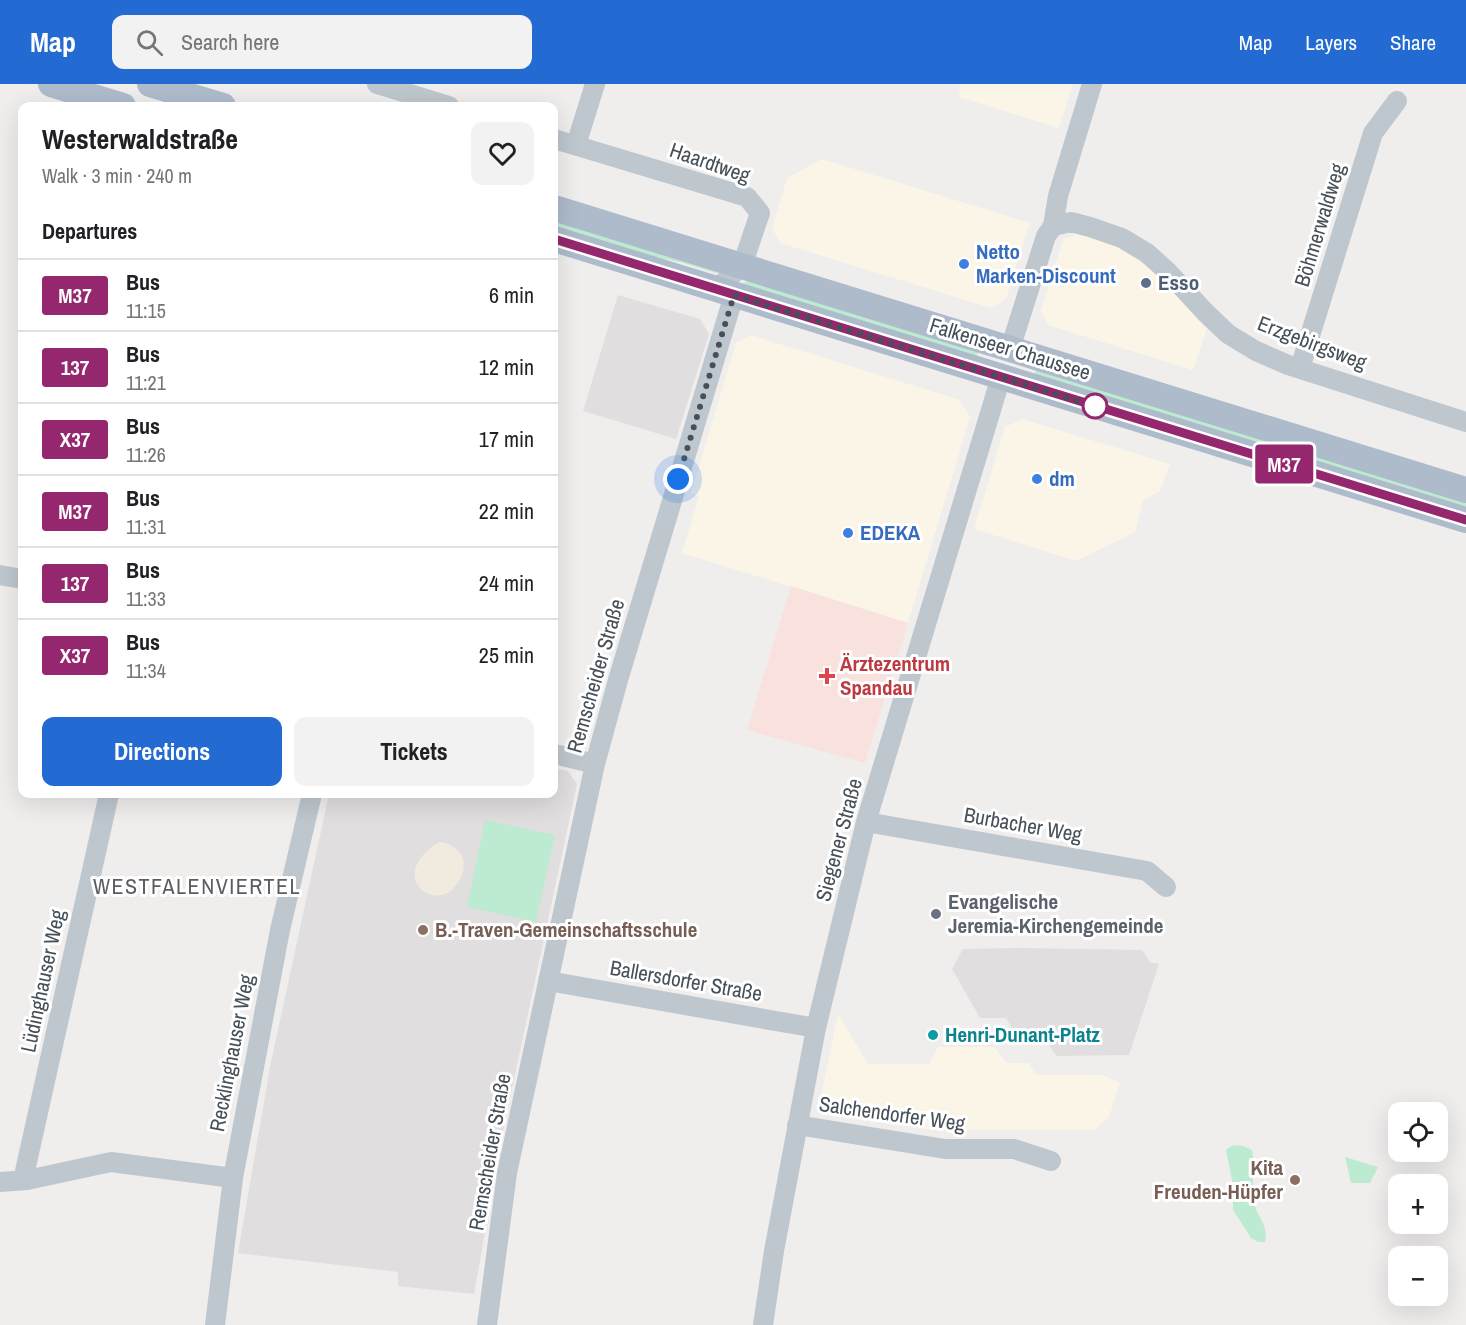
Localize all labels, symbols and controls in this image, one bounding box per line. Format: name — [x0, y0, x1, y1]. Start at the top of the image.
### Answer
search box — [112, 15, 532, 69]
text: Map — [30, 23, 76, 61]
icon: search — [133, 26, 166, 59]
text: Search here — [181, 27, 279, 57]
text: Map — [1239, 28, 1272, 57]
text: Layers — [1305, 28, 1357, 57]
text: Share — [1390, 28, 1436, 57]
text: Westerwaldstraße — [42, 120, 238, 158]
button: heart — [471, 122, 534, 185]
street label: Haardtweg — [666, 135, 755, 190]
street label: Böhmerwaldweg — [1287, 159, 1352, 290]
text: Walk · 3 min · 240 m — [42, 162, 192, 189]
text: Departures — [42, 216, 137, 246]
place label: Netto Marken-Discount — [976, 237, 1116, 290]
marker: Netto Marken-Discount — [957, 257, 971, 271]
text: Bus — [126, 267, 160, 297]
place label: Esso — [1158, 268, 1199, 297]
marker: Esso — [1139, 276, 1153, 290]
text: 6 min — [489, 280, 534, 310]
text: M37 — [58, 281, 92, 310]
text: 11:15 — [126, 297, 166, 324]
street label: Erzgebirgsweg — [1253, 308, 1371, 377]
street label: Falkenseer Chaussee — [926, 310, 1094, 387]
text: Bus — [126, 339, 160, 369]
text: 12 min — [479, 352, 534, 382]
text: 137 — [61, 353, 89, 382]
text: 11:21 — [126, 369, 166, 396]
unlabelled marker — [1082, 393, 1108, 419]
text: Bus — [126, 411, 160, 441]
text: 17 min — [479, 424, 534, 454]
text: X37 — [60, 425, 90, 454]
text: 11:26 — [126, 441, 166, 468]
line badge: M37 — [1250, 444, 1318, 484]
text: M37 — [1267, 450, 1301, 479]
your location — [663, 464, 693, 494]
place label: dm — [1049, 464, 1075, 493]
marker: dm — [1030, 472, 1044, 486]
text: Bus — [126, 483, 160, 513]
text: 22 min — [479, 496, 534, 526]
text: M37 — [58, 497, 92, 526]
text: 11:31 — [126, 513, 166, 540]
place label: EDEKA — [860, 518, 921, 547]
marker: EDEKA — [841, 526, 855, 540]
text: Bus — [126, 555, 160, 585]
text: 24 min — [479, 568, 534, 598]
text: 137 — [61, 569, 89, 598]
text: 11:33 — [126, 585, 166, 612]
street label: Remscheider Straße — [560, 596, 631, 756]
text: Bus — [126, 627, 160, 657]
text: 25 min — [479, 640, 534, 670]
text: X37 — [60, 641, 90, 670]
place label: Ärztezentrum Spandau — [840, 649, 950, 702]
text: 11:34 — [126, 657, 166, 684]
marker: Ärztezentrum Spandau — [818, 667, 836, 685]
button: Directions — [42, 717, 282, 786]
button: Tickets — [294, 717, 534, 786]
street label: Siegener Straße — [808, 775, 869, 905]
street label: Burbacher Weg — [962, 800, 1085, 849]
district label: WESTFALENVIERTEL — [93, 871, 301, 901]
place label: Evangelische Jeremia-Kirchengemeinde — [948, 887, 1163, 940]
street label: Lüdinghauser Weg — [13, 906, 72, 1055]
marker: Evangelische Jeremia-Kirchengemeinde — [929, 907, 943, 921]
place label: B.-Traven-Gemeinschaftsschule — [435, 915, 697, 944]
marker: B.-Traven-Gemeinschaftsschule — [416, 923, 430, 937]
street label: Ballersdorfer Straße — [608, 953, 764, 1008]
street label: Recklinghauser Weg — [202, 971, 261, 1134]
place label: Henri-Dunant-Platz — [945, 1020, 1100, 1049]
marker: Henri-Dunant-Platz — [926, 1028, 940, 1042]
street label: Remscheider Straße — [461, 1071, 518, 1233]
street label: Salchendorfer Weg — [817, 1089, 967, 1138]
map controls — [1388, 1102, 1448, 1306]
button: locate — [1388, 1102, 1448, 1162]
place label: Kita Freuden-Hüpfer — [1154, 1153, 1283, 1206]
marker: Kita Freuden-Hüpfer — [1288, 1173, 1302, 1187]
button: + — [1388, 1174, 1448, 1234]
button: − — [1388, 1246, 1448, 1306]

